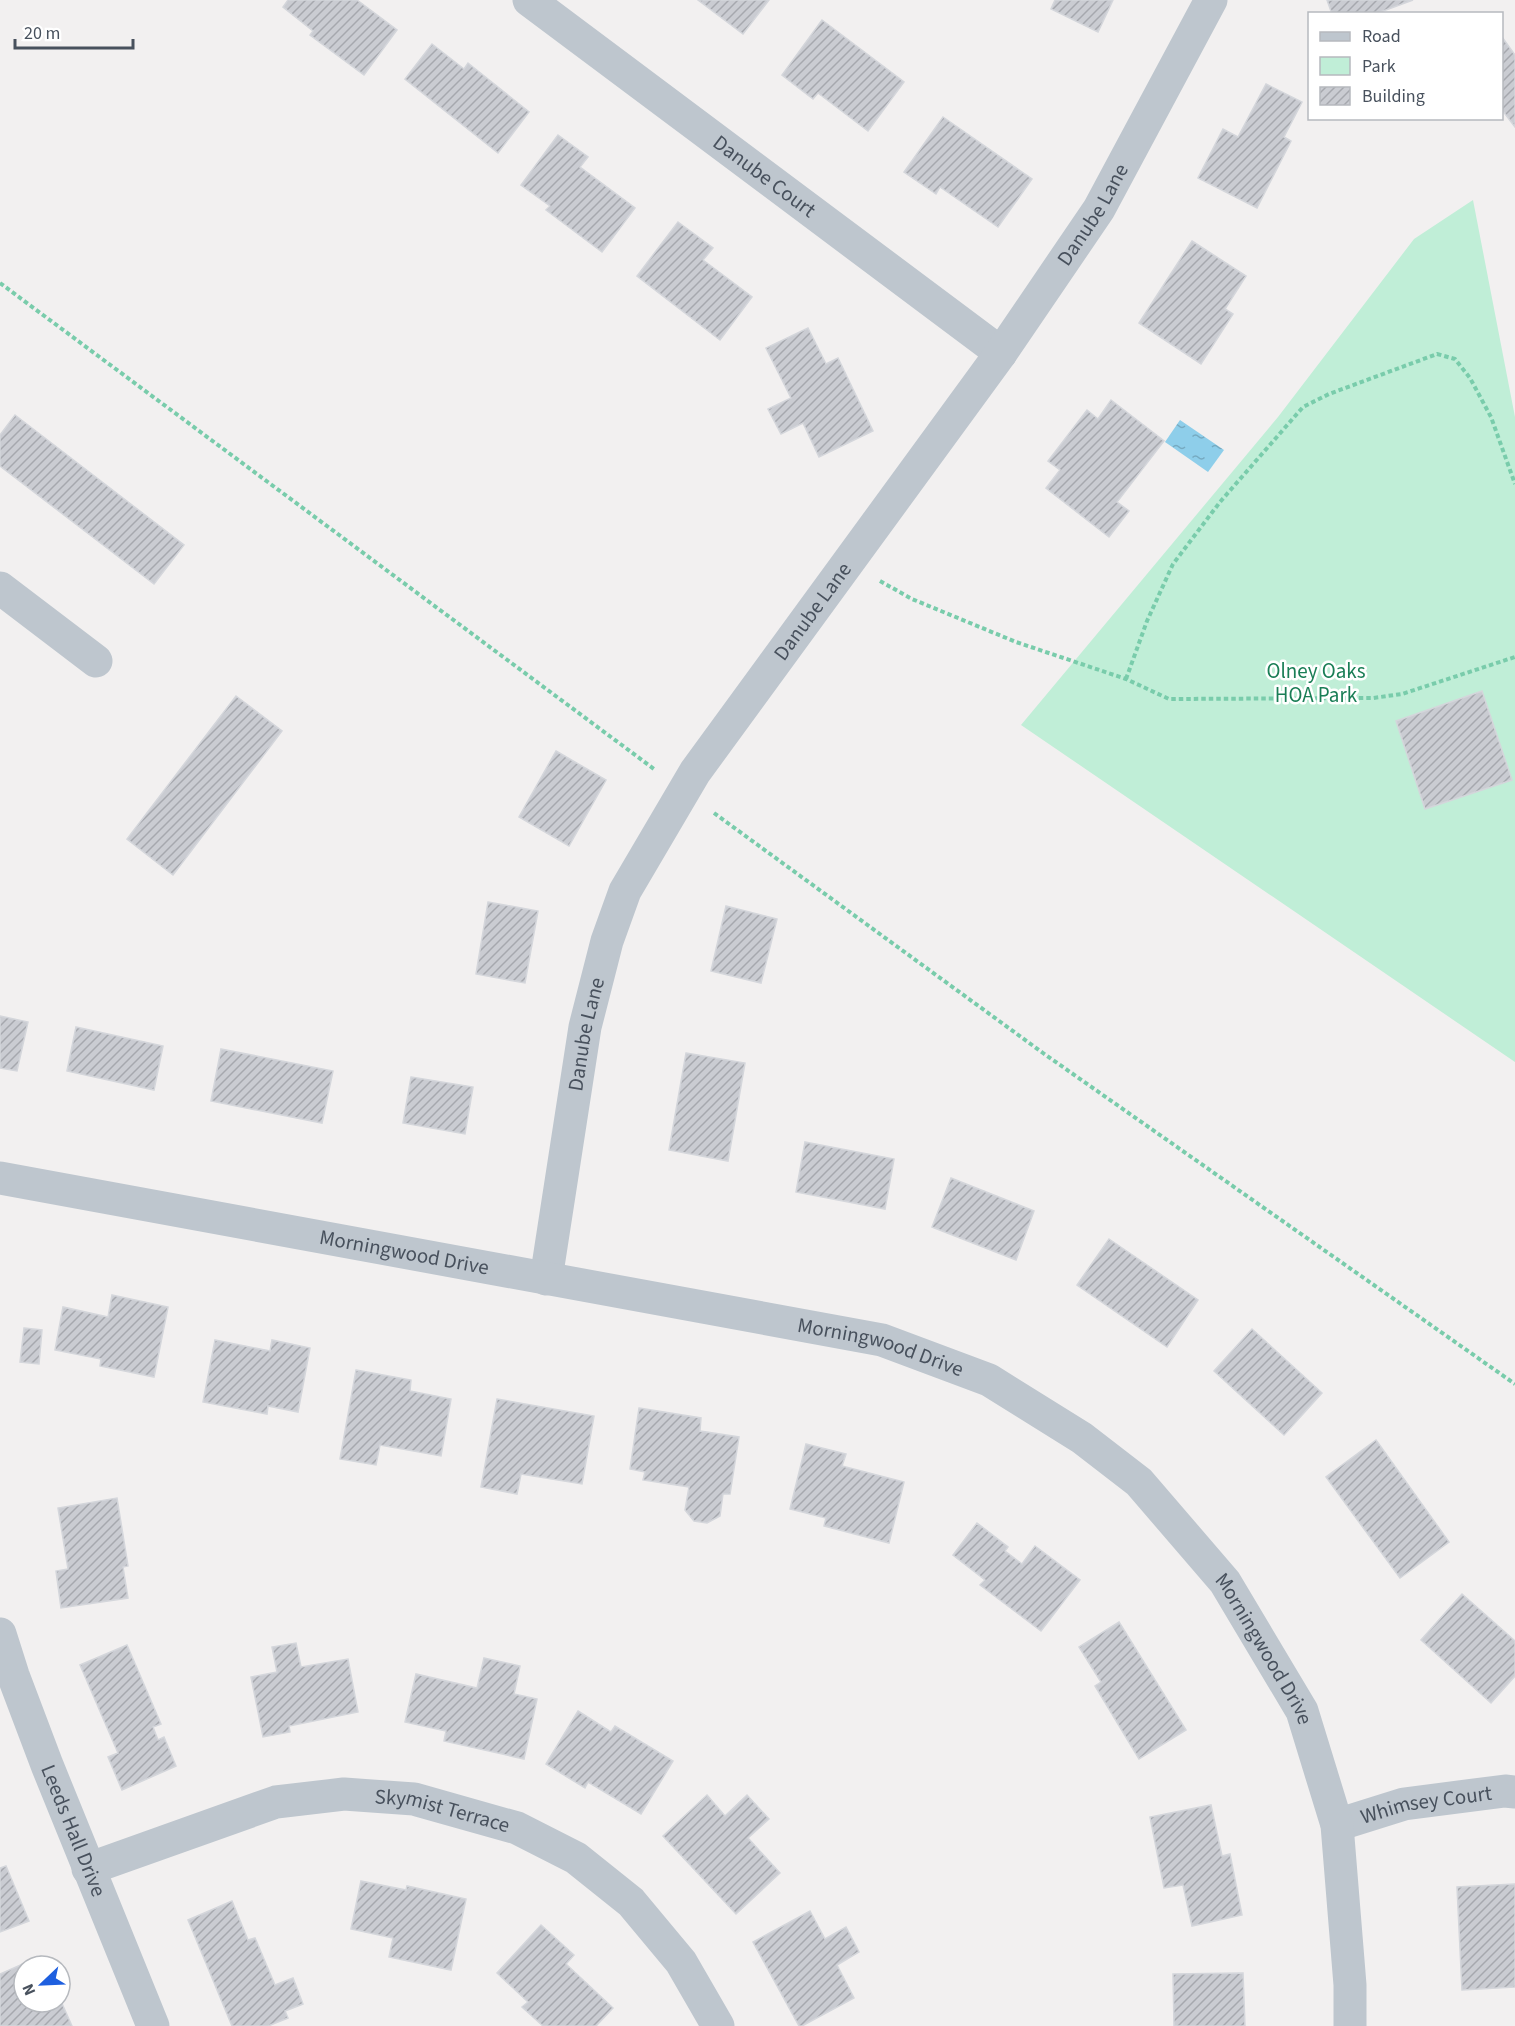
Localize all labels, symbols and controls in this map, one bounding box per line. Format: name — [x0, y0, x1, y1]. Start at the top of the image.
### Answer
scale bar — [15, 12, 134, 50]
legend — [1308, 12, 1503, 120]
text: 20 m — [24, 21, 60, 46]
text: Road — [1362, 24, 1401, 49]
text: Park — [1362, 54, 1396, 79]
text: Building — [1362, 84, 1425, 109]
street label: Danube Court — [707, 128, 822, 225]
street label: Danube Lane — [1050, 158, 1136, 272]
street label: Danube Lane — [766, 556, 859, 667]
park label: Olney Oaks HOA Park — [1266, 656, 1366, 710]
street label: Danube Lane — [560, 974, 612, 1093]
street label: Morningwood Drive — [317, 1222, 491, 1283]
street label: Morningwood Drive — [795, 1310, 968, 1384]
street label: Morningwood Drive — [1208, 1566, 1320, 1728]
street label: Leeds Hall Drive — [33, 1760, 114, 1901]
street label: Whimsey Court — [1357, 1778, 1494, 1832]
street label: Skymist Terrace — [374, 1781, 513, 1840]
north arrow — [12, 1954, 72, 2014]
text: N — [17, 1980, 41, 1999]

